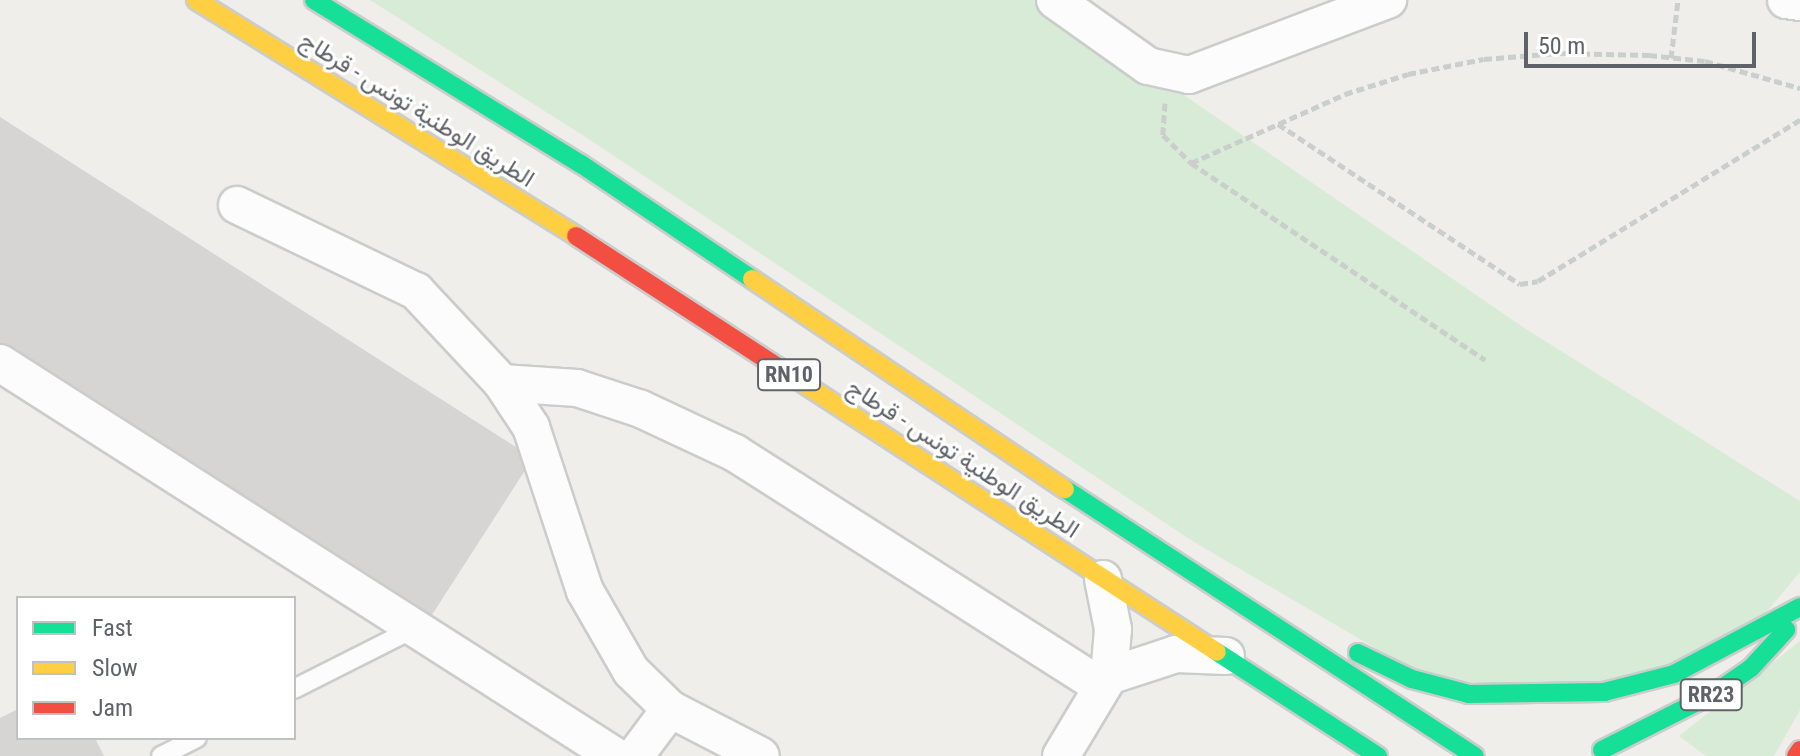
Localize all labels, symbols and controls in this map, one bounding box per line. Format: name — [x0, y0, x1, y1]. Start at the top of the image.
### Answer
scale bar — [1528, 16, 1760, 66]
street label: الطريق الوطنية تونس - قرطاج — [295, 26, 539, 194]
text: 50 m — [1538, 32, 1585, 60]
road number: RN10 — [757, 357, 821, 393]
street label: الطريق الوطنية تونس - قرطاج — [842, 373, 1084, 545]
legend — [16, 596, 296, 740]
text: Fast — [92, 614, 133, 642]
text: Slow — [92, 654, 138, 682]
road number: RR23 — [1679, 677, 1743, 713]
text: Jam — [92, 694, 133, 722]

